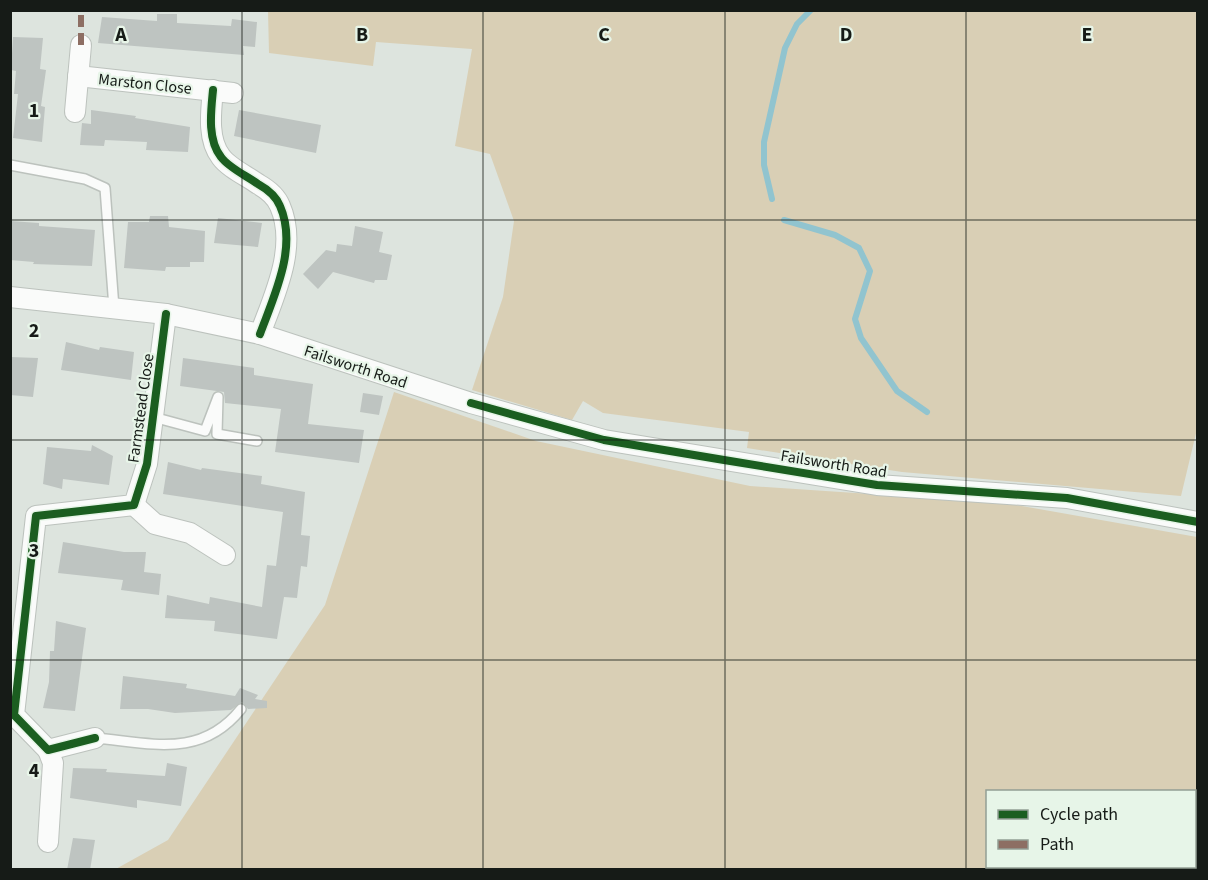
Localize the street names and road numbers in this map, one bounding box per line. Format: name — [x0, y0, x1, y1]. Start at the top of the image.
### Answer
street label: Marston Close — [97, 68, 193, 100]
street label: Failsworth Road — [301, 340, 410, 394]
street label: Farmstead Close — [122, 352, 160, 464]
street label: Failsworth Road — [779, 445, 889, 483]

